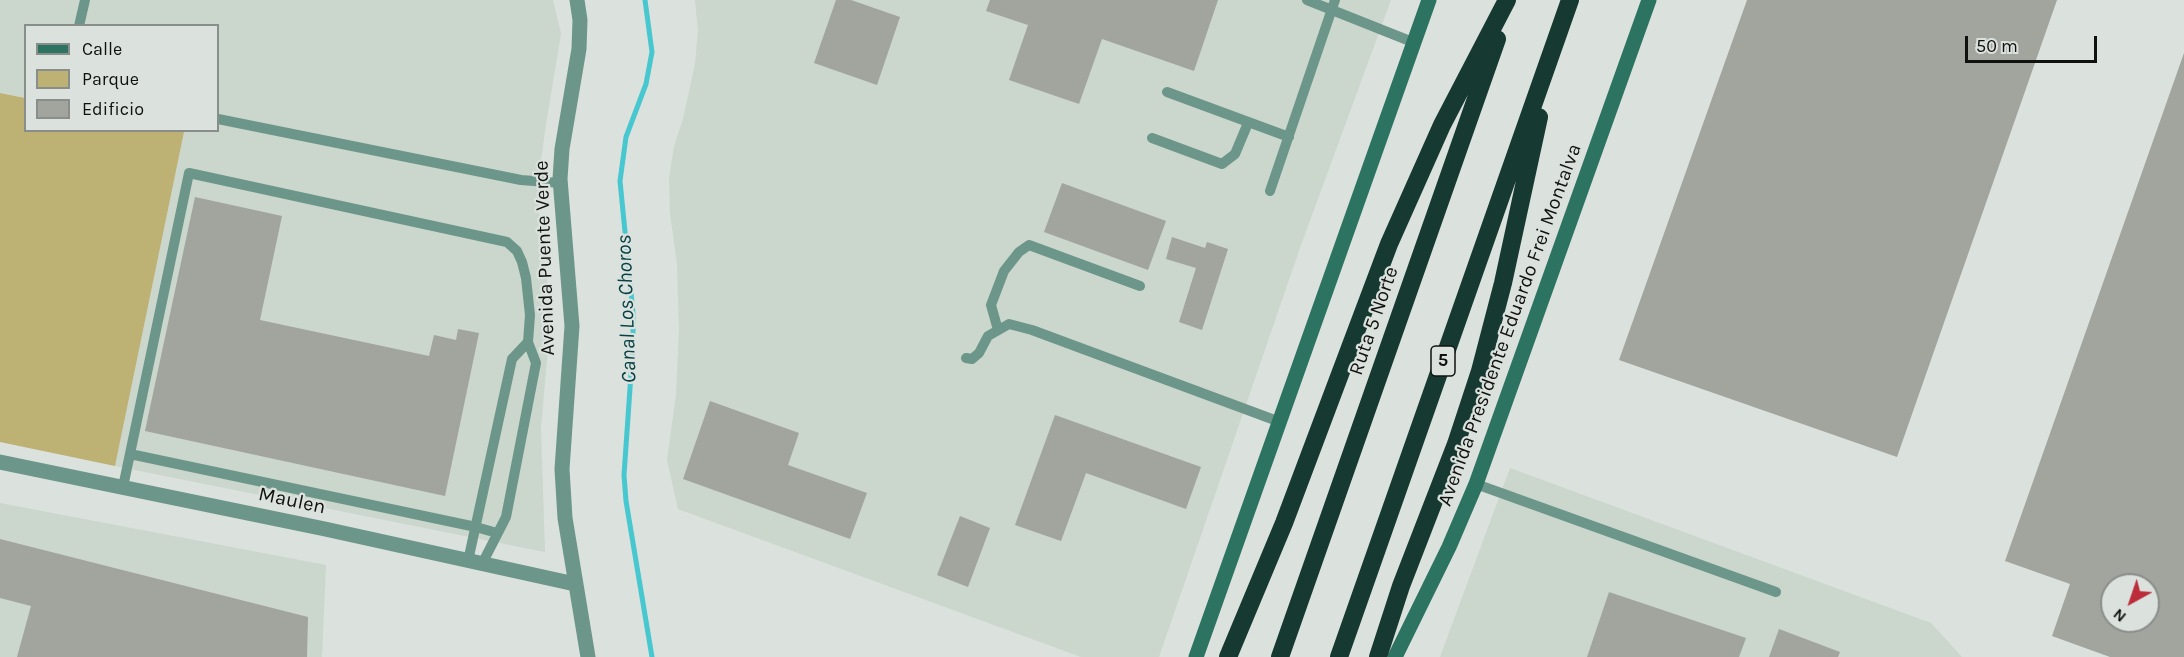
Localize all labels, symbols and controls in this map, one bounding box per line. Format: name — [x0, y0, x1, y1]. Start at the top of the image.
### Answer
legend — [24, 24, 219, 132]
scale bar — [1968, 24, 2100, 62]
text: 50 m — [1976, 35, 2018, 57]
text: Calle — [82, 38, 122, 60]
text: Parque — [82, 68, 139, 90]
text: Edificio — [82, 98, 144, 120]
street label: Avenida Presidente Eduardo Frei Montalva — [1433, 141, 1587, 509]
street label: Avenida Puente Verde — [530, 160, 560, 356]
water label: Canal Los Choros — [612, 234, 642, 384]
street label: Ruta 5 Norte — [1344, 264, 1404, 378]
road number: 5 — [1431, 346, 1455, 376]
street label: Maulen — [256, 482, 328, 520]
north arrow — [2100, 573, 2160, 633]
text: N — [2109, 605, 2130, 627]

